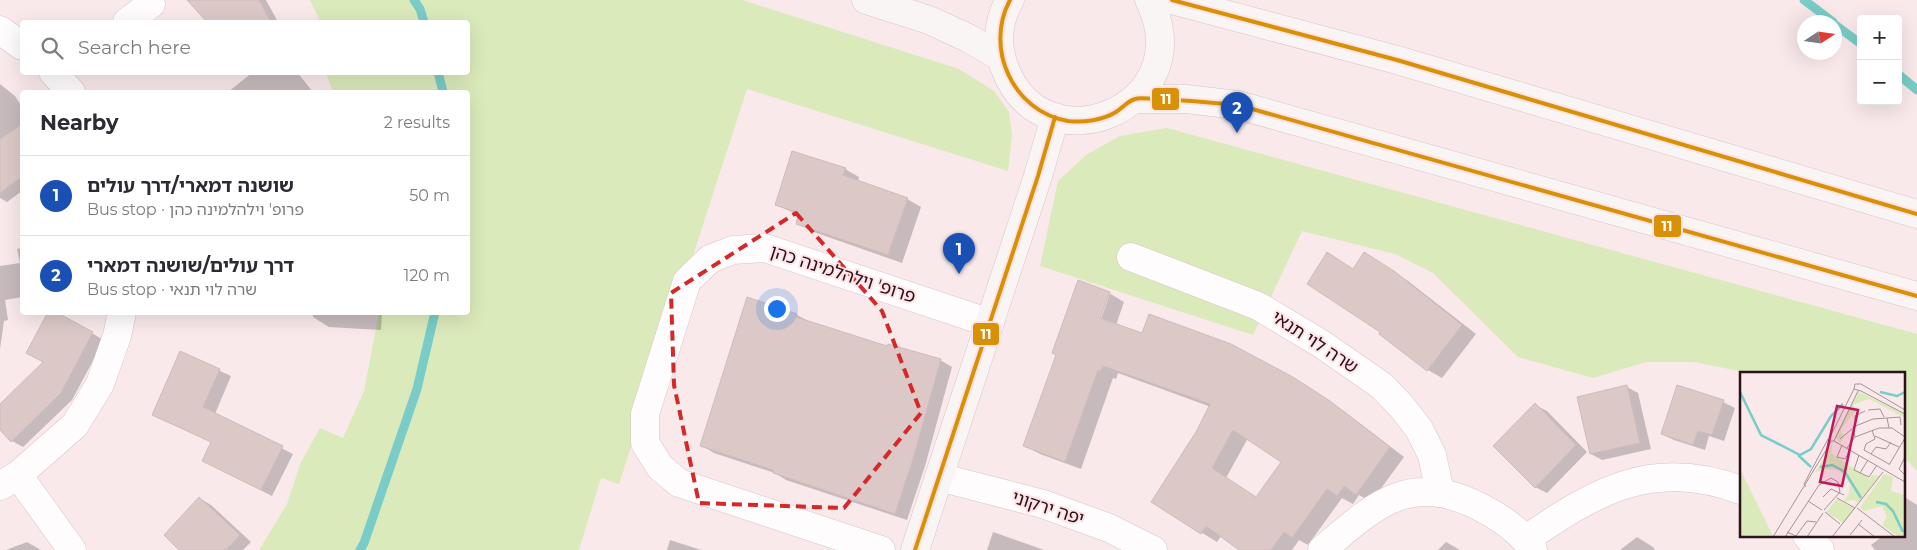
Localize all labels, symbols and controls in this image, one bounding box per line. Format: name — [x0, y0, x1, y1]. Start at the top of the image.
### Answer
north arrow — [1797, 15, 1842, 60]
map controls — [1857, 15, 1902, 105]
button: + — [1857, 15, 1902, 60]
search box — [20, 20, 470, 75]
icon: search — [38, 34, 66, 62]
text: Search here — [78, 36, 191, 59]
button: − — [1857, 60, 1902, 105]
line badge: 11 — [1151, 87, 1180, 111]
text: 11 — [1161, 90, 1171, 108]
pin: 2 — [1221, 92, 1253, 133]
text: Nearby — [40, 110, 119, 135]
text: 2 results — [384, 113, 450, 132]
text: שושנה דמארי/דרך עולים — [87, 174, 294, 197]
text: 1 — [53, 186, 59, 205]
text: 50 m — [409, 186, 450, 205]
text: Bus stop · פרופ' וילהלמינה כהן — [87, 200, 304, 219]
line badge: 11 — [1653, 214, 1682, 238]
text: 11 — [1662, 217, 1672, 235]
pin: 1 — [943, 233, 975, 274]
street label: פרופ' וילהלמינה כהן — [767, 240, 919, 308]
text: דרך עולים/שושנה דמארי — [87, 254, 294, 277]
text: 2 — [51, 266, 61, 285]
text: 120 m — [403, 266, 450, 285]
text: Bus stop · שרה לוי תנאי — [87, 280, 257, 299]
your location — [764, 296, 790, 322]
street label: שרה לוי תנאי — [1268, 306, 1362, 378]
line badge: 11 — [972, 322, 1000, 346]
text: 11 — [981, 325, 991, 343]
inset map — [1740, 372, 1904, 538]
street label: יפה ירקוני — [1009, 486, 1087, 530]

